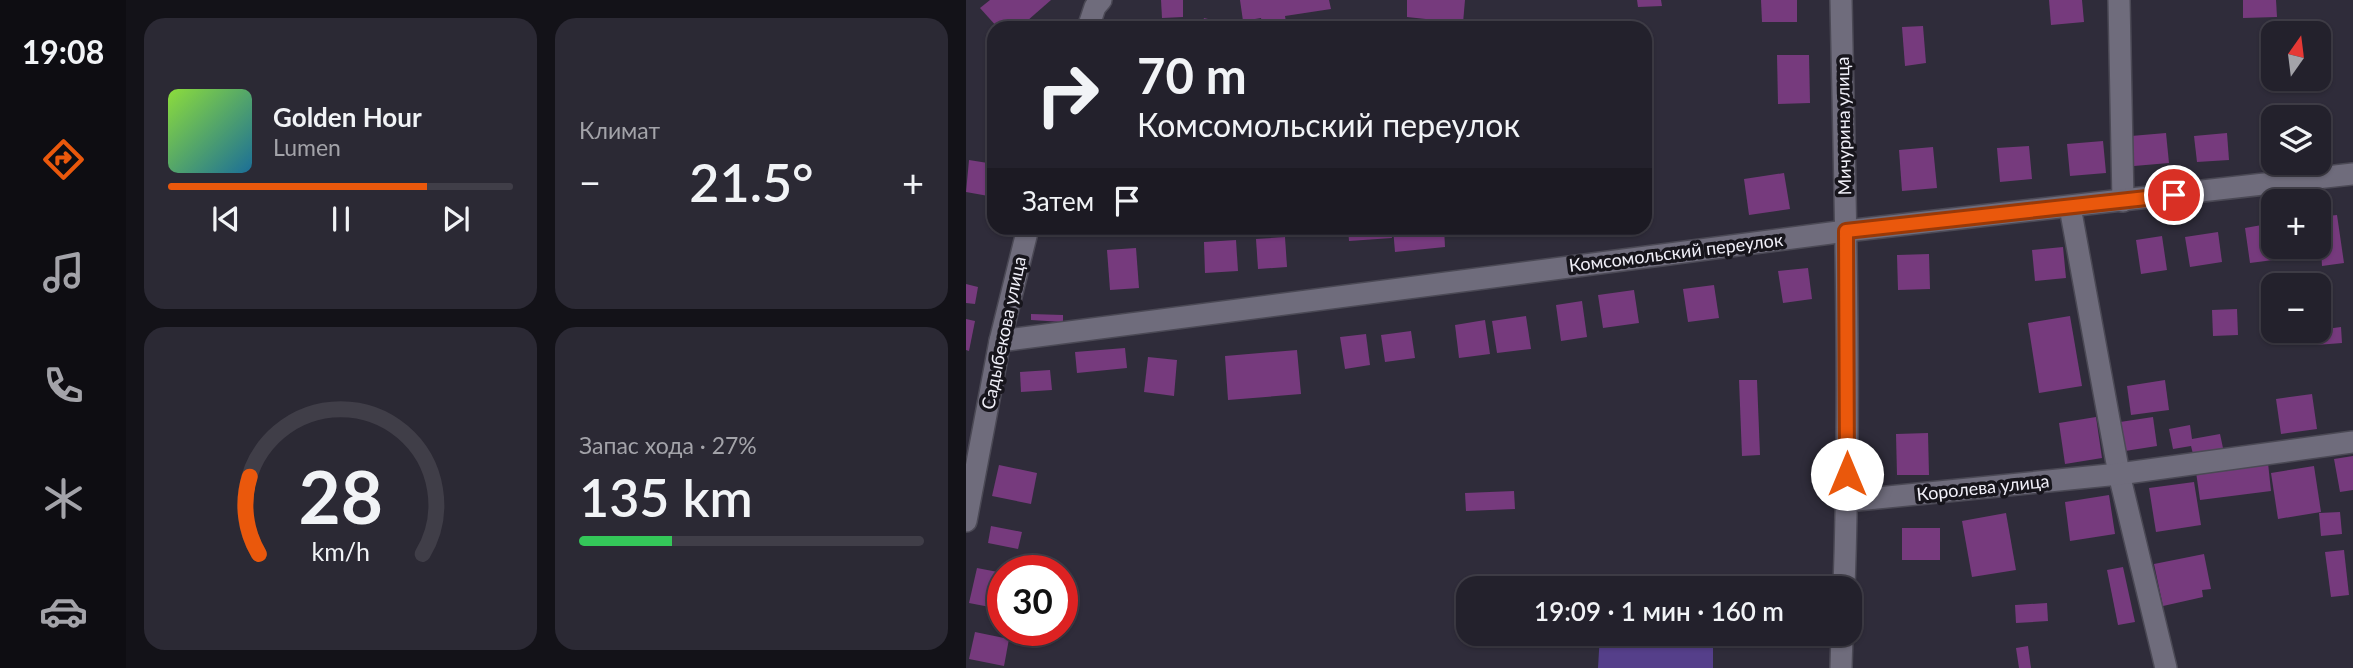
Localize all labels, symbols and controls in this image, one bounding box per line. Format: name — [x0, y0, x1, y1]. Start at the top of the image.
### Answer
north arrow — [2261, 21, 2331, 91]
map controls — [2261, 21, 2331, 343]
text: 19:08 — [22, 32, 104, 71]
text: 70 m — [1137, 46, 1247, 104]
icon: right — [1022, 49, 1113, 140]
street label: Мичурина улица — [1831, 56, 1855, 196]
text: Golden Hour — [273, 101, 422, 133]
text: Комсомольский переулок — [1137, 105, 1520, 144]
button: layers — [2261, 105, 2331, 175]
text: Климат — [579, 116, 660, 144]
text: Lumen — [273, 133, 341, 161]
icon: directions — [39, 135, 88, 184]
text: 21.5° — [689, 151, 814, 213]
text: − — [579, 159, 601, 205]
text: + — [902, 159, 924, 205]
pin — [2144, 165, 2204, 225]
icon: arrive — [2155, 176, 2193, 214]
icon: arrive — [1108, 182, 1146, 220]
text: Затем — [1022, 185, 1094, 217]
button: + — [2261, 189, 2331, 259]
icon: previous — [207, 200, 245, 238]
icon: pause — [322, 200, 360, 238]
icon: next — [437, 200, 475, 238]
street label: Комсомольский переулок — [1568, 228, 1785, 276]
icon: music — [39, 248, 88, 297]
street label: Садыбекова улица — [976, 254, 1030, 411]
button: − — [2261, 273, 2331, 343]
icon: phone — [39, 361, 88, 410]
text: Запас хода · 27% — [579, 431, 757, 459]
position arrow — [1810, 437, 1884, 511]
text: 28 — [298, 453, 383, 541]
text: 135 km — [579, 466, 753, 528]
street label: Королева улица — [1915, 469, 2050, 505]
icon: climate — [39, 474, 88, 523]
text: km/h — [311, 536, 370, 566]
speed limit sign: 30 — [987, 555, 1078, 646]
icon: car — [39, 587, 88, 636]
text: 19:09 · 1 мин · 160 m — [1534, 595, 1784, 627]

